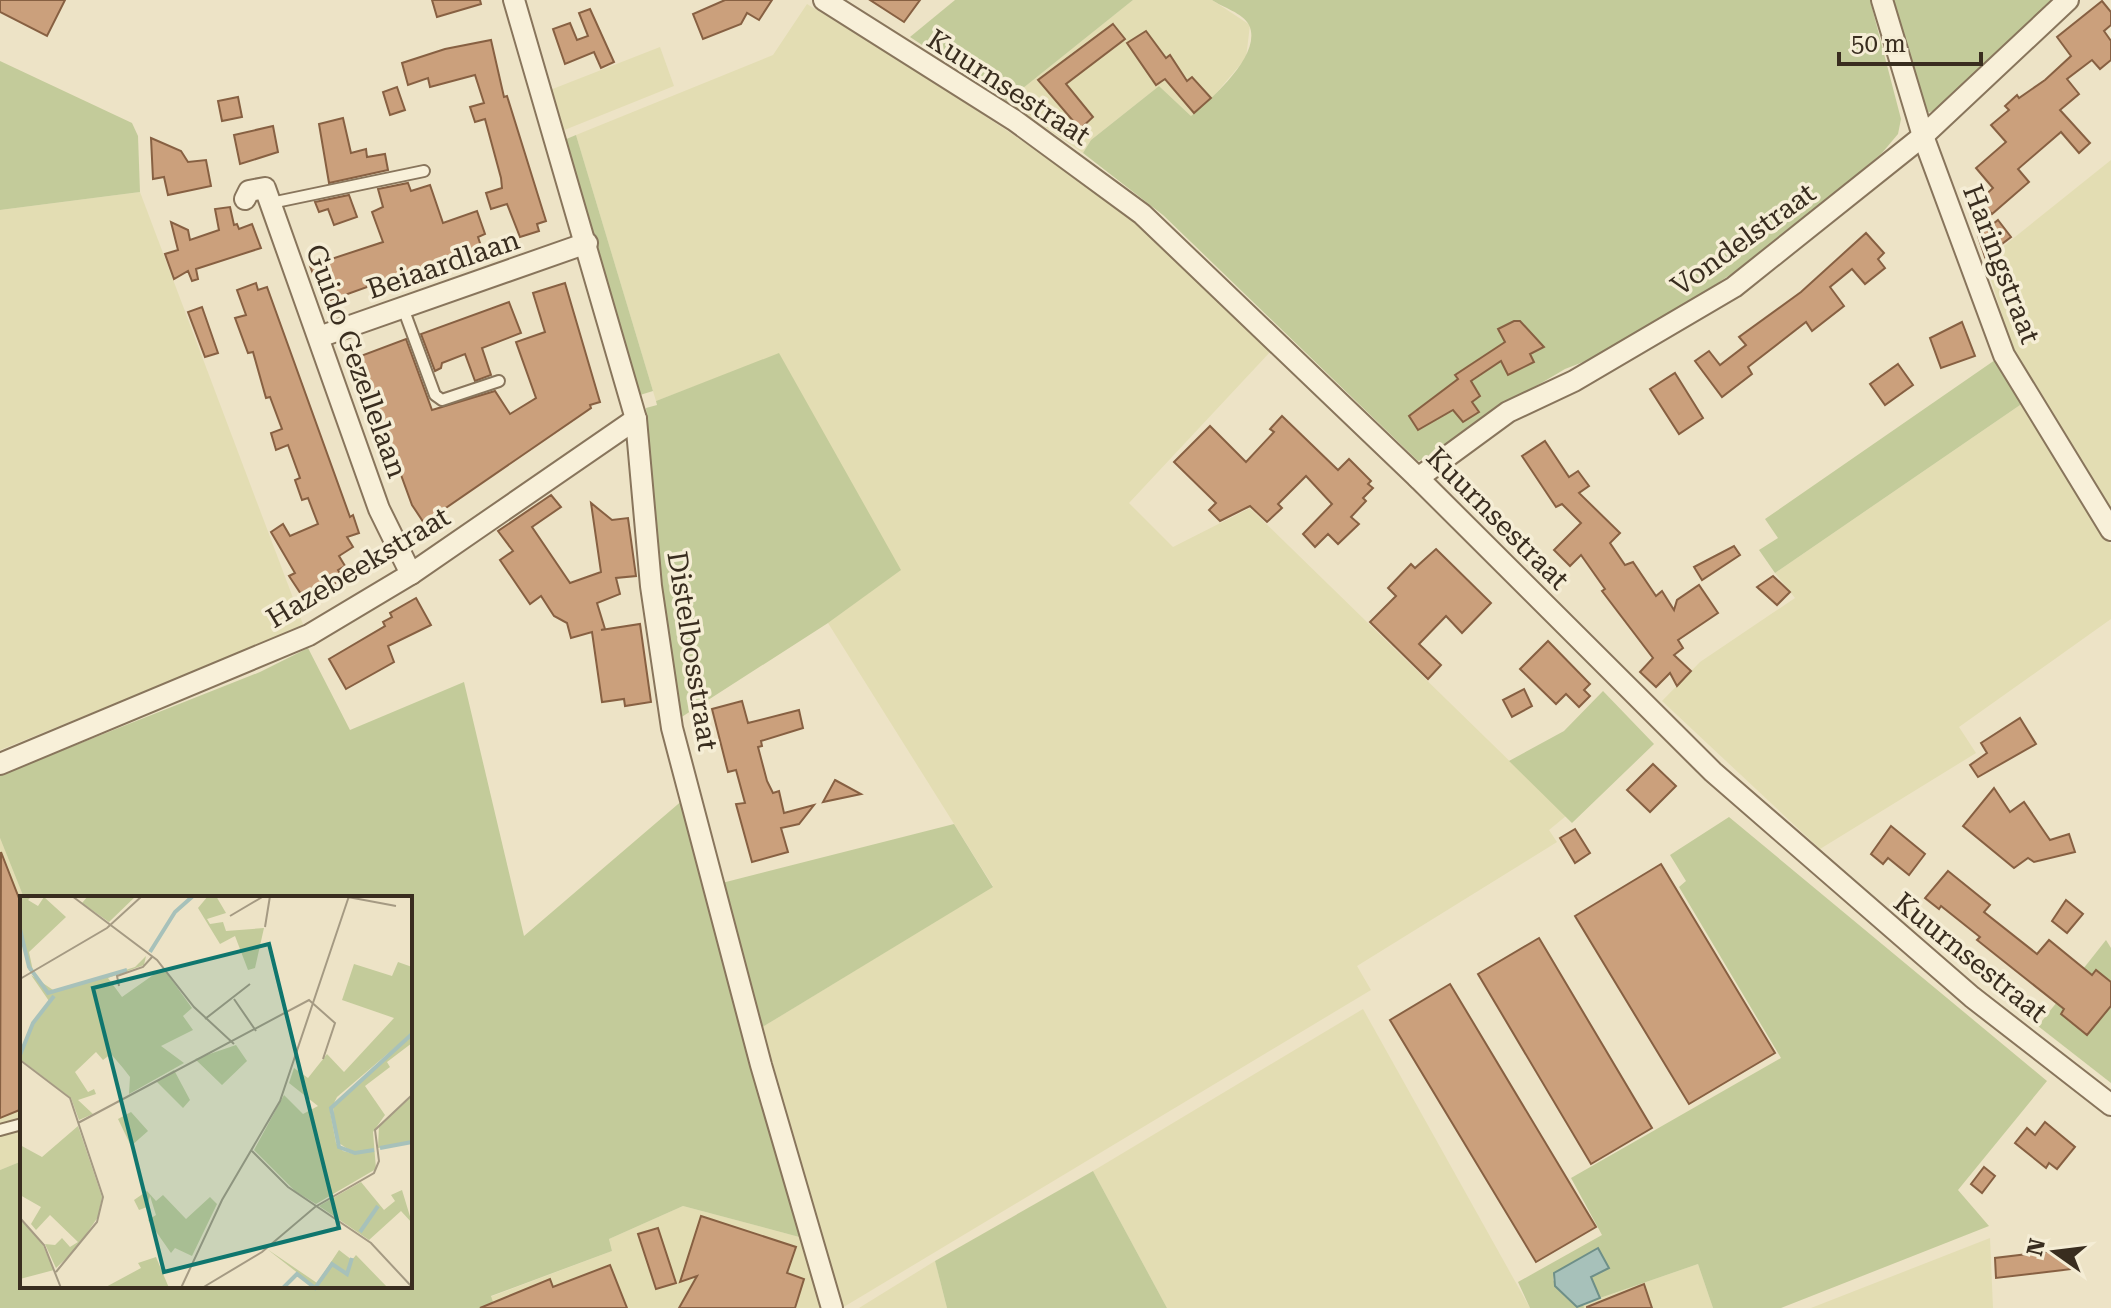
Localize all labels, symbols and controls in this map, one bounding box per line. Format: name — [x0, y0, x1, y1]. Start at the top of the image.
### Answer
scale bar — [1839, 16, 1981, 66]
street label: Kuurnsestraat — [921, 22, 1096, 152]
text: 50 m — [1851, 30, 1906, 58]
street label: Vondelstraat — [1665, 176, 1822, 303]
street label: Haringstraat — [1956, 180, 2047, 348]
street label: Beiaardlaan — [363, 223, 524, 306]
street label: Guido Gezellelaan — [299, 240, 414, 482]
street label: Kuurnsestraat — [1420, 440, 1576, 596]
street label: Hazebeekstraat — [261, 500, 456, 635]
street label: Distelbosstraat — [660, 549, 725, 753]
street label: Kuurnsestraat — [1887, 885, 2054, 1029]
inset map — [20, 896, 412, 1288]
north arrow — [2015, 1212, 2095, 1292]
text: N — [2022, 1236, 2050, 1259]

